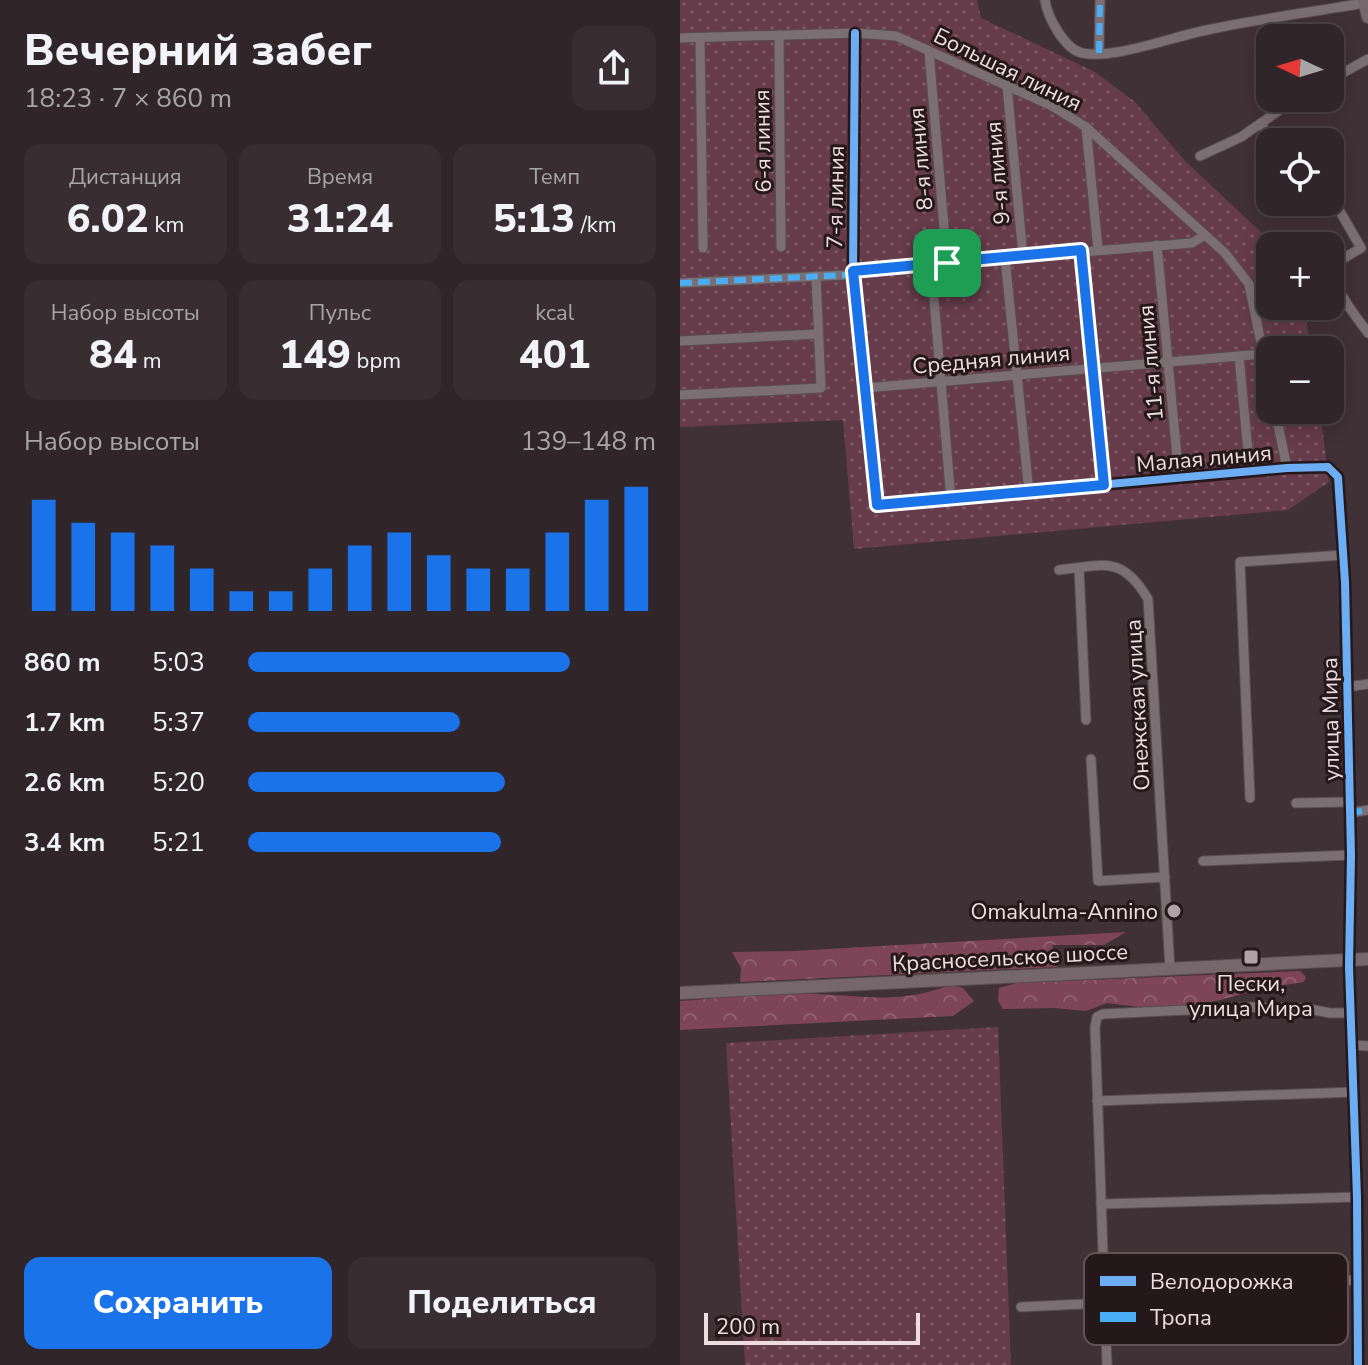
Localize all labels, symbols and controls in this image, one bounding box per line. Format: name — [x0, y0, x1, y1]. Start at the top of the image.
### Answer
text: Вечерний забег — [24, 21, 372, 81]
street label: Большая линия — [929, 21, 1087, 119]
north arrow — [1256, 24, 1344, 112]
map controls — [1256, 24, 1344, 424]
button: share — [572, 26, 656, 110]
text: 18:23 · 7 × 860 m — [24, 81, 232, 116]
street label: 6-я линия — [747, 89, 779, 193]
street label: 8-я линия — [902, 106, 940, 212]
street label: 9-я линия — [979, 120, 1017, 226]
button: locate — [1256, 128, 1344, 216]
street label: 7-я линия — [820, 145, 852, 249]
text: Дистанция — [69, 162, 182, 192]
text: Время — [307, 162, 373, 192]
text: Темп — [529, 162, 580, 192]
text: 6.02 — [66, 192, 149, 246]
text: 31:24 — [287, 192, 393, 246]
text: 5:13 — [493, 192, 575, 246]
text: km — [149, 210, 184, 240]
text: /km — [575, 210, 617, 240]
pin — [913, 229, 981, 297]
button: + — [1256, 232, 1344, 320]
icon: arrive — [925, 241, 969, 285]
text: Набор высоты — [51, 298, 200, 328]
text: Пульс — [309, 298, 371, 328]
text: kcal — [535, 298, 574, 328]
street label: 11-я линия — [1131, 304, 1171, 422]
text: 84 — [89, 328, 137, 382]
text: 149 — [279, 328, 351, 382]
text: 401 — [519, 328, 591, 382]
button: − — [1256, 336, 1344, 424]
street label: Средняя линия — [911, 338, 1071, 382]
text: m — [137, 346, 162, 376]
text: bpm — [351, 346, 401, 376]
text: Набор высоты — [24, 424, 200, 459]
text: 139–148 m — [520, 424, 656, 459]
street label: Малая линия — [1135, 438, 1273, 480]
street label: Онежская улица — [1119, 618, 1157, 791]
text: 860 m — [24, 645, 101, 680]
text: 5:03 — [152, 645, 205, 680]
street label: улица Мира — [1315, 657, 1347, 781]
text: 1.7 km — [24, 705, 105, 740]
text: 5:37 — [152, 705, 205, 740]
text: 2.6 km — [24, 765, 105, 800]
text: 5:20 — [152, 765, 205, 800]
text: 3.4 km — [24, 825, 105, 860]
text: 5:21 — [152, 825, 205, 860]
place label: Omakulma-Annino — [971, 897, 1158, 927]
marker: Omakulma-Annino — [1165, 902, 1183, 920]
street label: Красносельское шоссе — [891, 937, 1129, 979]
marker: Пески, улица Мира — [1242, 948, 1260, 966]
place label: Пески, улица Мира — [1189, 969, 1313, 1024]
legend — [1084, 1253, 1348, 1345]
button: Сохранить — [24, 1257, 332, 1349]
button: Поделиться — [348, 1257, 656, 1349]
text: Велодорожка — [1150, 1267, 1294, 1297]
text: Тропа — [1150, 1303, 1212, 1333]
scale bar — [704, 1309, 920, 1345]
text: 200 m — [716, 1312, 780, 1342]

